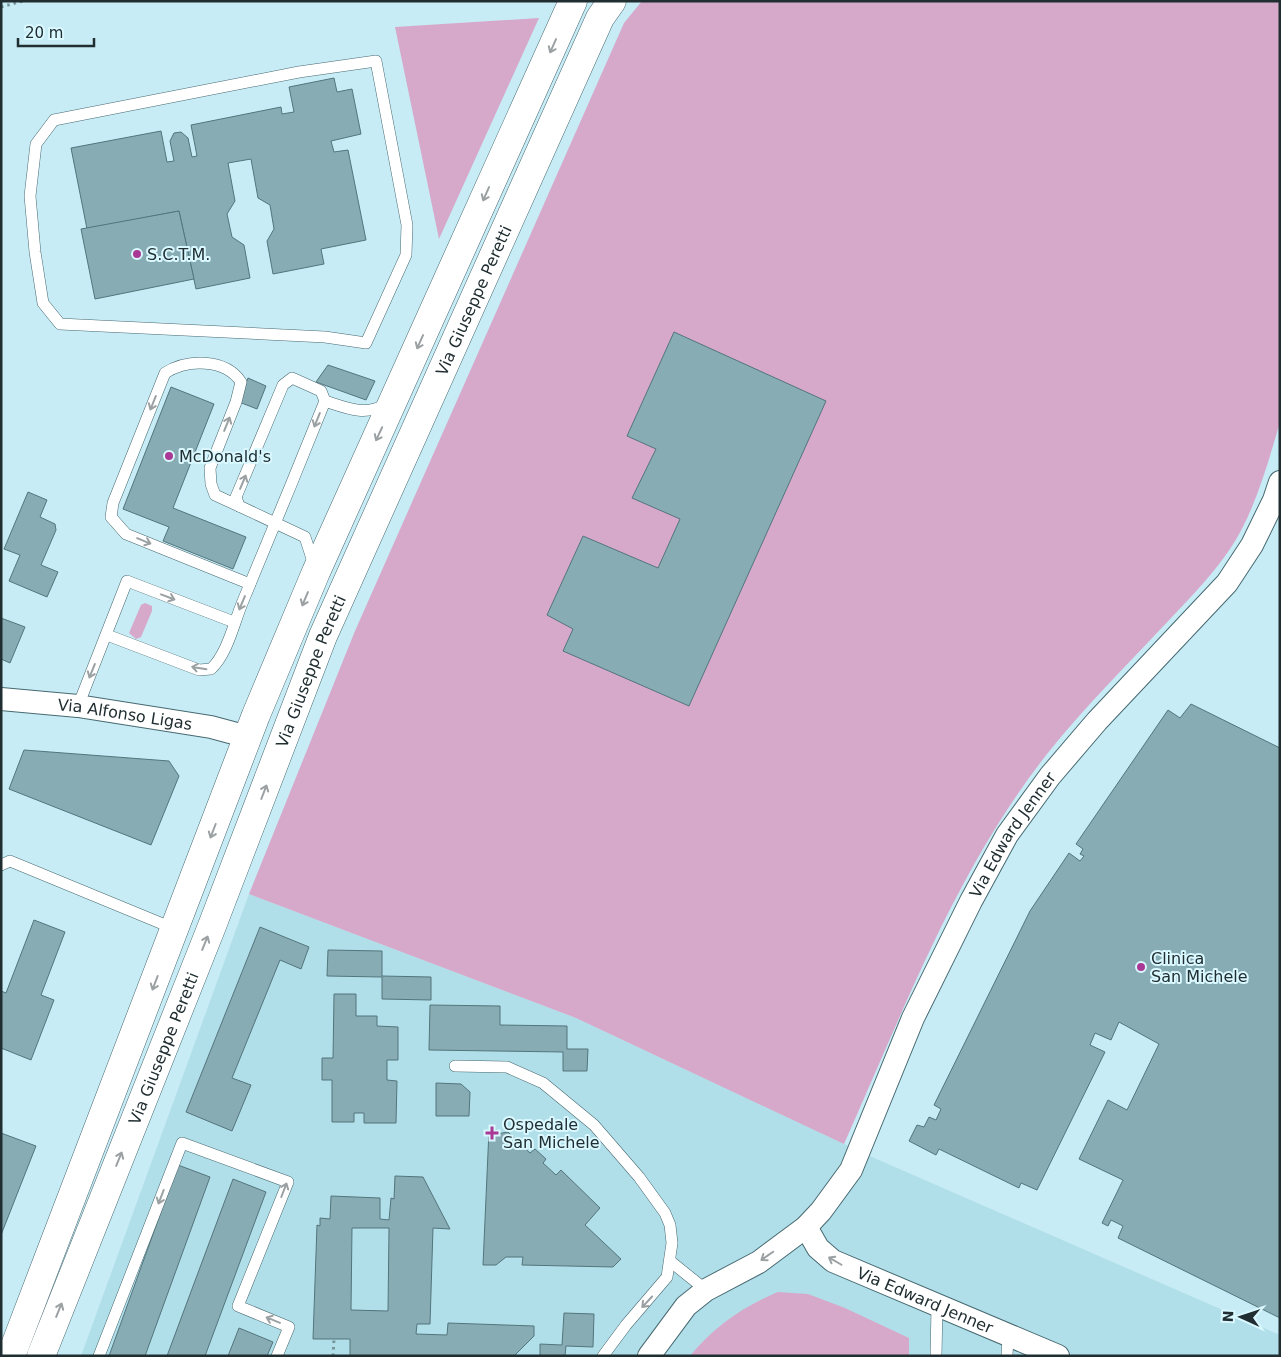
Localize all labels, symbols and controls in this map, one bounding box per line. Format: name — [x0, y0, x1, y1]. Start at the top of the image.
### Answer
scale bar — [18, 15, 94, 47]
text: 20 m — [25, 24, 63, 42]
one-way arrow — [547, 38, 557, 53]
one-way arrow — [481, 186, 491, 201]
street label: Via Giuseppe Peretti — [432, 222, 515, 378]
place label: S.C.T.M. — [147, 245, 210, 264]
marker: S.C.T.M. — [131, 248, 143, 260]
one-way arrow — [414, 334, 424, 349]
one-way arrow — [148, 395, 157, 410]
one-way arrow — [312, 412, 322, 427]
one-way arrow — [223, 417, 233, 432]
one-way arrow — [373, 426, 383, 441]
place label: McDonald's — [179, 447, 271, 466]
marker: McDonald's — [163, 450, 175, 462]
one-way arrow — [238, 475, 248, 490]
one-way arrow — [136, 537, 151, 546]
one-way arrow — [299, 591, 309, 606]
street label: Via Giuseppe Peretti — [272, 592, 350, 750]
one-way arrow — [160, 593, 175, 602]
one-way arrow — [237, 595, 246, 610]
one-way arrow — [191, 662, 207, 672]
one-way arrow — [87, 663, 96, 678]
street label: Via Alfonso Ligas — [57, 695, 194, 733]
street label: Via Edward Jenner — [965, 768, 1060, 901]
one-way arrow — [260, 785, 269, 800]
one-way arrow — [208, 823, 217, 838]
one-way arrow — [202, 936, 211, 951]
place label: Clinica San Michele — [1151, 949, 1248, 986]
marker: Clinica San Michele — [1135, 961, 1147, 973]
street label: Via Giuseppe Peretti — [124, 969, 202, 1127]
one-way arrow — [150, 975, 159, 990]
place label: Ospedale San Michele — [503, 1115, 600, 1152]
marker: Ospedale San Michele — [485, 1126, 499, 1140]
one-way arrow — [116, 1152, 125, 1167]
one-way arrow — [280, 1183, 290, 1198]
one-way arrow — [156, 1189, 165, 1204]
one-way arrow — [760, 1251, 774, 1261]
one-way arrow — [829, 1255, 843, 1265]
street label: Via Edward Jenner — [854, 1263, 996, 1337]
north arrow — [1216, 1292, 1266, 1342]
one-way arrow — [641, 1296, 652, 1309]
one-way arrow — [56, 1303, 65, 1318]
text: N — [1220, 1310, 1236, 1323]
one-way arrow — [266, 1315, 281, 1325]

